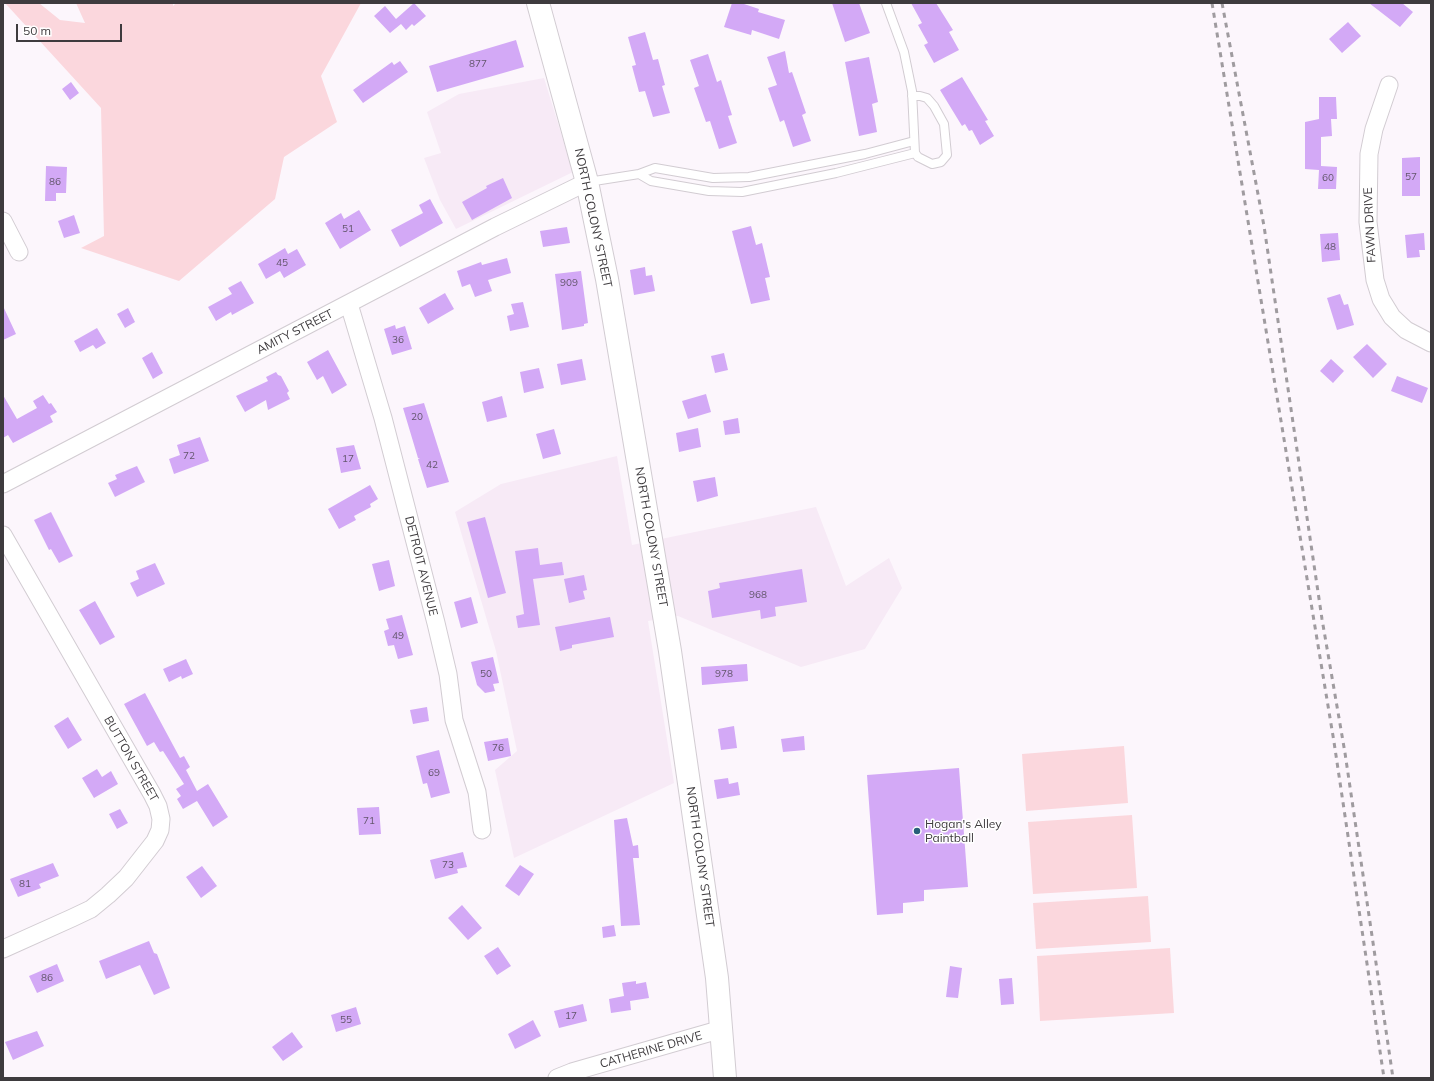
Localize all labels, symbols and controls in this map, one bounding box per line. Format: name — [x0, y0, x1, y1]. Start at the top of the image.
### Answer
scale bar — [18, 16, 124, 42]
text: 50 m — [23, 23, 51, 38]
house number: 877 — [469, 58, 487, 70]
street label: NORTH COLONY STREET — [571, 147, 615, 289]
house number: 57 — [1405, 171, 1417, 183]
house number: 60 — [1322, 172, 1334, 184]
house number: 86 — [49, 176, 61, 188]
street label: FAWN DRIVE — [1361, 187, 1379, 263]
house number: 51 — [342, 223, 354, 235]
house number: 48 — [1324, 241, 1336, 253]
house number: 45 — [276, 257, 288, 269]
house number: 909 — [560, 277, 578, 289]
street label: AMITY STREET — [254, 307, 336, 357]
house number: 36 — [392, 334, 404, 346]
house number: 20 — [411, 411, 423, 423]
house number: 72 — [183, 450, 195, 462]
house number: 17 — [342, 453, 354, 465]
house number: 42 — [426, 459, 438, 471]
street label: NORTH COLONY STREET — [632, 466, 670, 608]
street label: DETROIT AVENUE — [402, 515, 440, 617]
house number: 968 — [749, 589, 767, 601]
house number: 49 — [392, 630, 404, 642]
house number: 50 — [480, 668, 492, 680]
house number: 978 — [715, 668, 733, 680]
street label: BUTTON STREET — [101, 714, 161, 804]
house number: 76 — [492, 742, 504, 754]
house number: 69 — [428, 767, 440, 779]
street label: NORTH COLONY STREET — [683, 786, 717, 928]
house number: 71 — [363, 815, 375, 827]
place label: Hogan's Alley Paintball — [925, 817, 1002, 845]
marker: Hogan's Alley Paintball — [912, 826, 922, 836]
house number: 73 — [442, 859, 454, 871]
house number: 81 — [19, 878, 31, 890]
house number: 86 — [41, 972, 53, 984]
house number: 17 — [565, 1010, 577, 1022]
house number: 55 — [340, 1014, 352, 1026]
street label: CATHERINE DRIVE — [598, 1029, 704, 1071]

